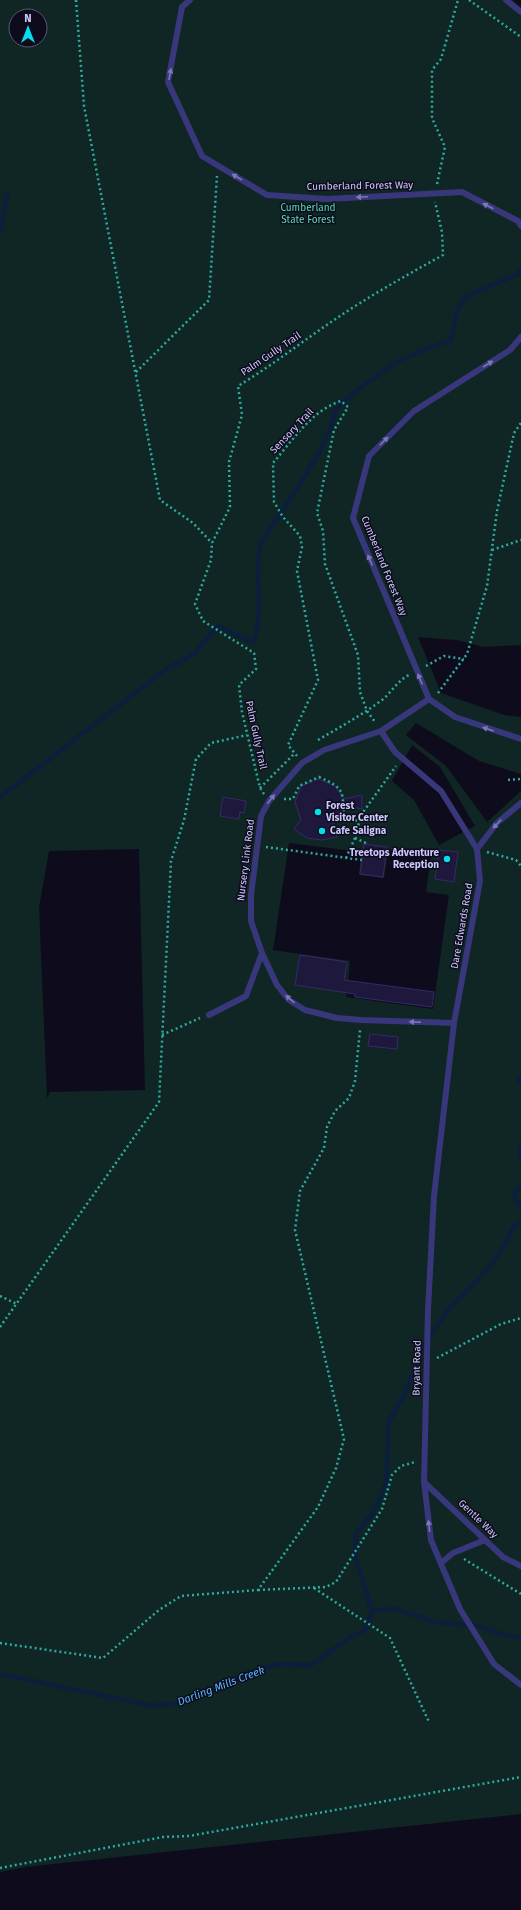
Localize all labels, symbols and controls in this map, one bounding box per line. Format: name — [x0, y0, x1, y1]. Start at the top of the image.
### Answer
north arrow — [8, 8, 48, 48]
text: N — [24, 12, 32, 25]
one-way arrow — [167, 68, 173, 80]
one-way arrow — [231, 173, 243, 180]
street label: Cumberland Forest Way — [307, 179, 413, 193]
one-way arrow — [355, 194, 368, 200]
park label: Cumberland State Forest — [280, 202, 336, 226]
one-way arrow — [482, 202, 494, 209]
street label: Palm Gully Trail — [239, 329, 303, 378]
one-way arrow — [482, 360, 493, 368]
street label: Sensory Trail — [268, 406, 316, 456]
one-way arrow — [379, 436, 389, 446]
street label: Cumberland Forest Way — [359, 514, 410, 618]
one-way arrow — [367, 554, 373, 565]
one-way arrow — [417, 673, 423, 685]
street label: Palm Gully Trail — [243, 700, 269, 770]
one-way arrow — [481, 725, 493, 731]
one-way arrow — [267, 793, 275, 804]
place label: Forest Visitor Center — [325, 800, 389, 824]
marker: Forest Visitor Center — [313, 807, 323, 817]
street label: Nursery Link Road — [235, 818, 257, 902]
one-way arrow — [492, 819, 502, 829]
place label: Cafe Saligna — [330, 825, 387, 837]
marker: Cafe Saligna — [317, 826, 327, 836]
place label: Treetops Adventure Reception — [349, 847, 439, 871]
marker: Treetops Adventure Reception — [442, 854, 452, 864]
street label: Dare Edwards Road — [449, 882, 475, 970]
one-way arrow — [284, 995, 295, 1004]
one-way arrow — [409, 1018, 421, 1025]
street label: Bryant Road — [411, 1340, 423, 1396]
street label: Gentle Way — [456, 1497, 500, 1541]
one-way arrow — [426, 1520, 433, 1532]
water label: Darling Mills Creek — [176, 1663, 266, 1709]

